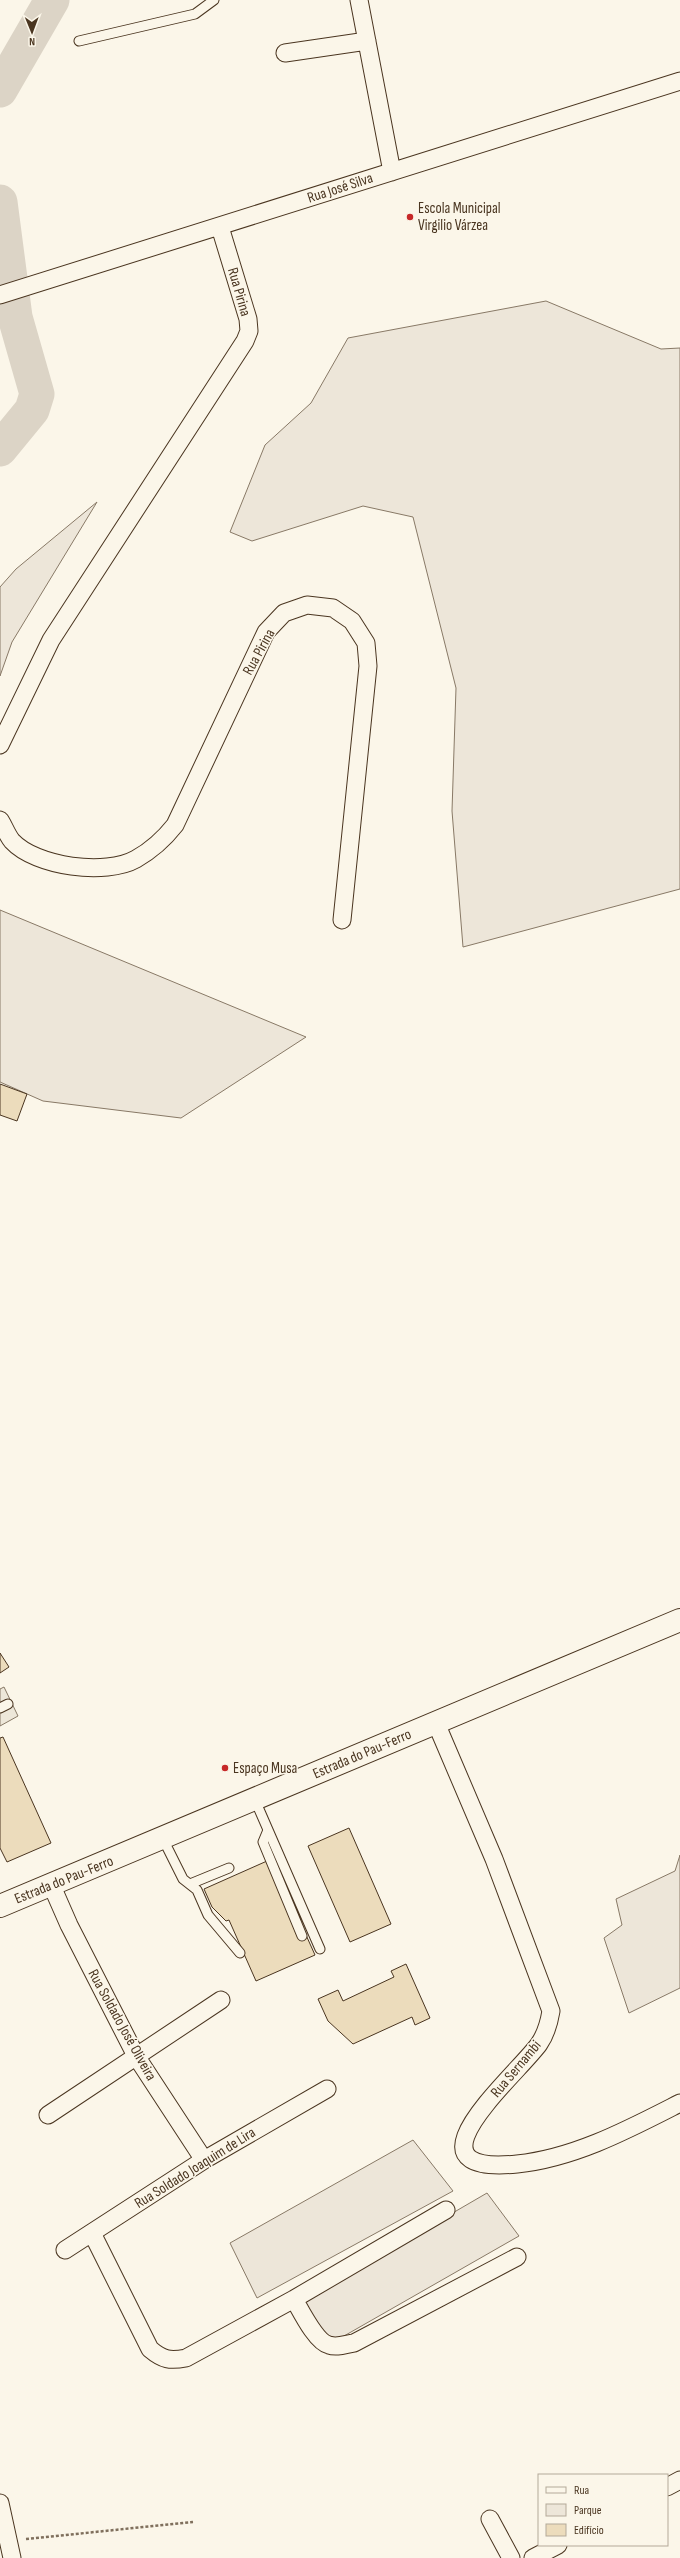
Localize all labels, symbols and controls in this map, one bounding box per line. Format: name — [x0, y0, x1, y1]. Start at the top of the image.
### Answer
north arrow — [12, 12, 52, 52]
text: N — [29, 35, 35, 48]
street label: Rua José Silva — [305, 168, 375, 208]
place label: Escola Municipal Virgilio Várzea — [418, 199, 501, 235]
marker: Escola Municipal Virgilio Várzea — [405, 212, 415, 222]
street label: Rua Pirina — [223, 265, 255, 319]
street label: Rua Pirina — [239, 625, 279, 678]
street label: Estrada do Pau-Ferro — [310, 1725, 414, 1783]
place label: Espaço Musa — [233, 1759, 298, 1778]
marker: Espaço Musa — [220, 1763, 230, 1773]
street label: Estrada do Pau-Ferro — [12, 1852, 116, 1908]
street label: Rua Soldado José Oliveira — [84, 1966, 161, 2084]
street label: Rua Sernambi — [487, 2036, 546, 2102]
street label: Rua Soldado Joaquim de Lira — [131, 2123, 259, 2213]
legend — [538, 2474, 668, 2546]
text: Rua — [574, 2483, 590, 2498]
text: Parque — [574, 2503, 602, 2518]
text: Edifício — [574, 2523, 604, 2538]

